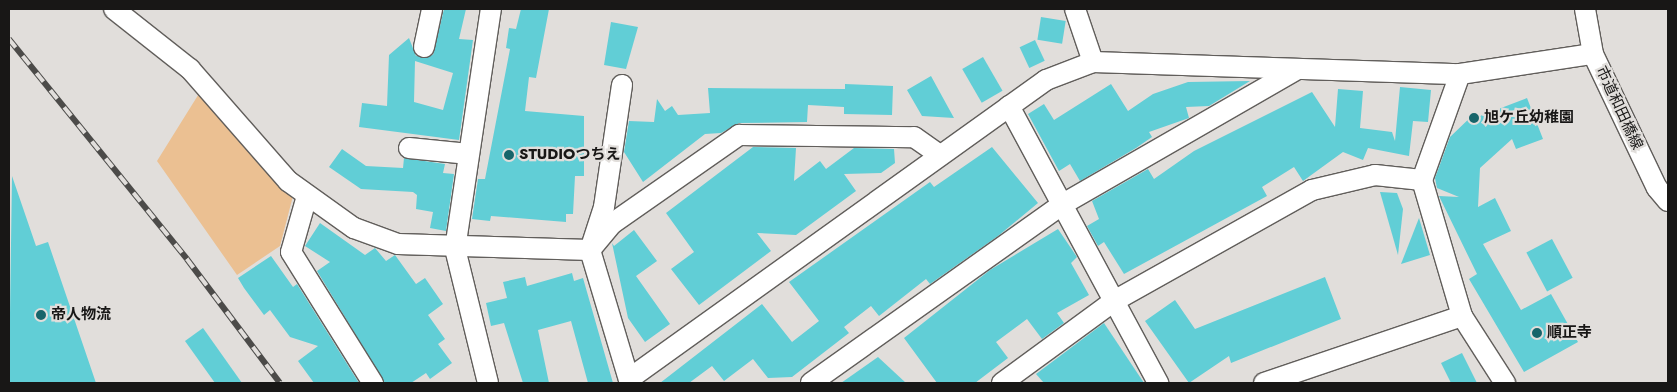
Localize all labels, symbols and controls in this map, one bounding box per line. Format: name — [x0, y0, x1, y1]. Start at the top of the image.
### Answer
street label: 市道和田橋線 — [1592, 63, 1646, 153]
place label: 旭ケ丘幼稚園 — [1484, 109, 1574, 127]
marker: 旭ケ丘幼稚園 — [1468, 112, 1480, 124]
place label: STUDIOつちえ — [519, 146, 620, 164]
marker: STUDIOつちえ — [503, 149, 515, 161]
place label: 帝人物流 — [51, 306, 111, 324]
marker: 帝人物流 — [35, 309, 47, 321]
place label: 順正寺 — [1547, 324, 1592, 342]
marker: 順正寺 — [1531, 327, 1543, 339]

